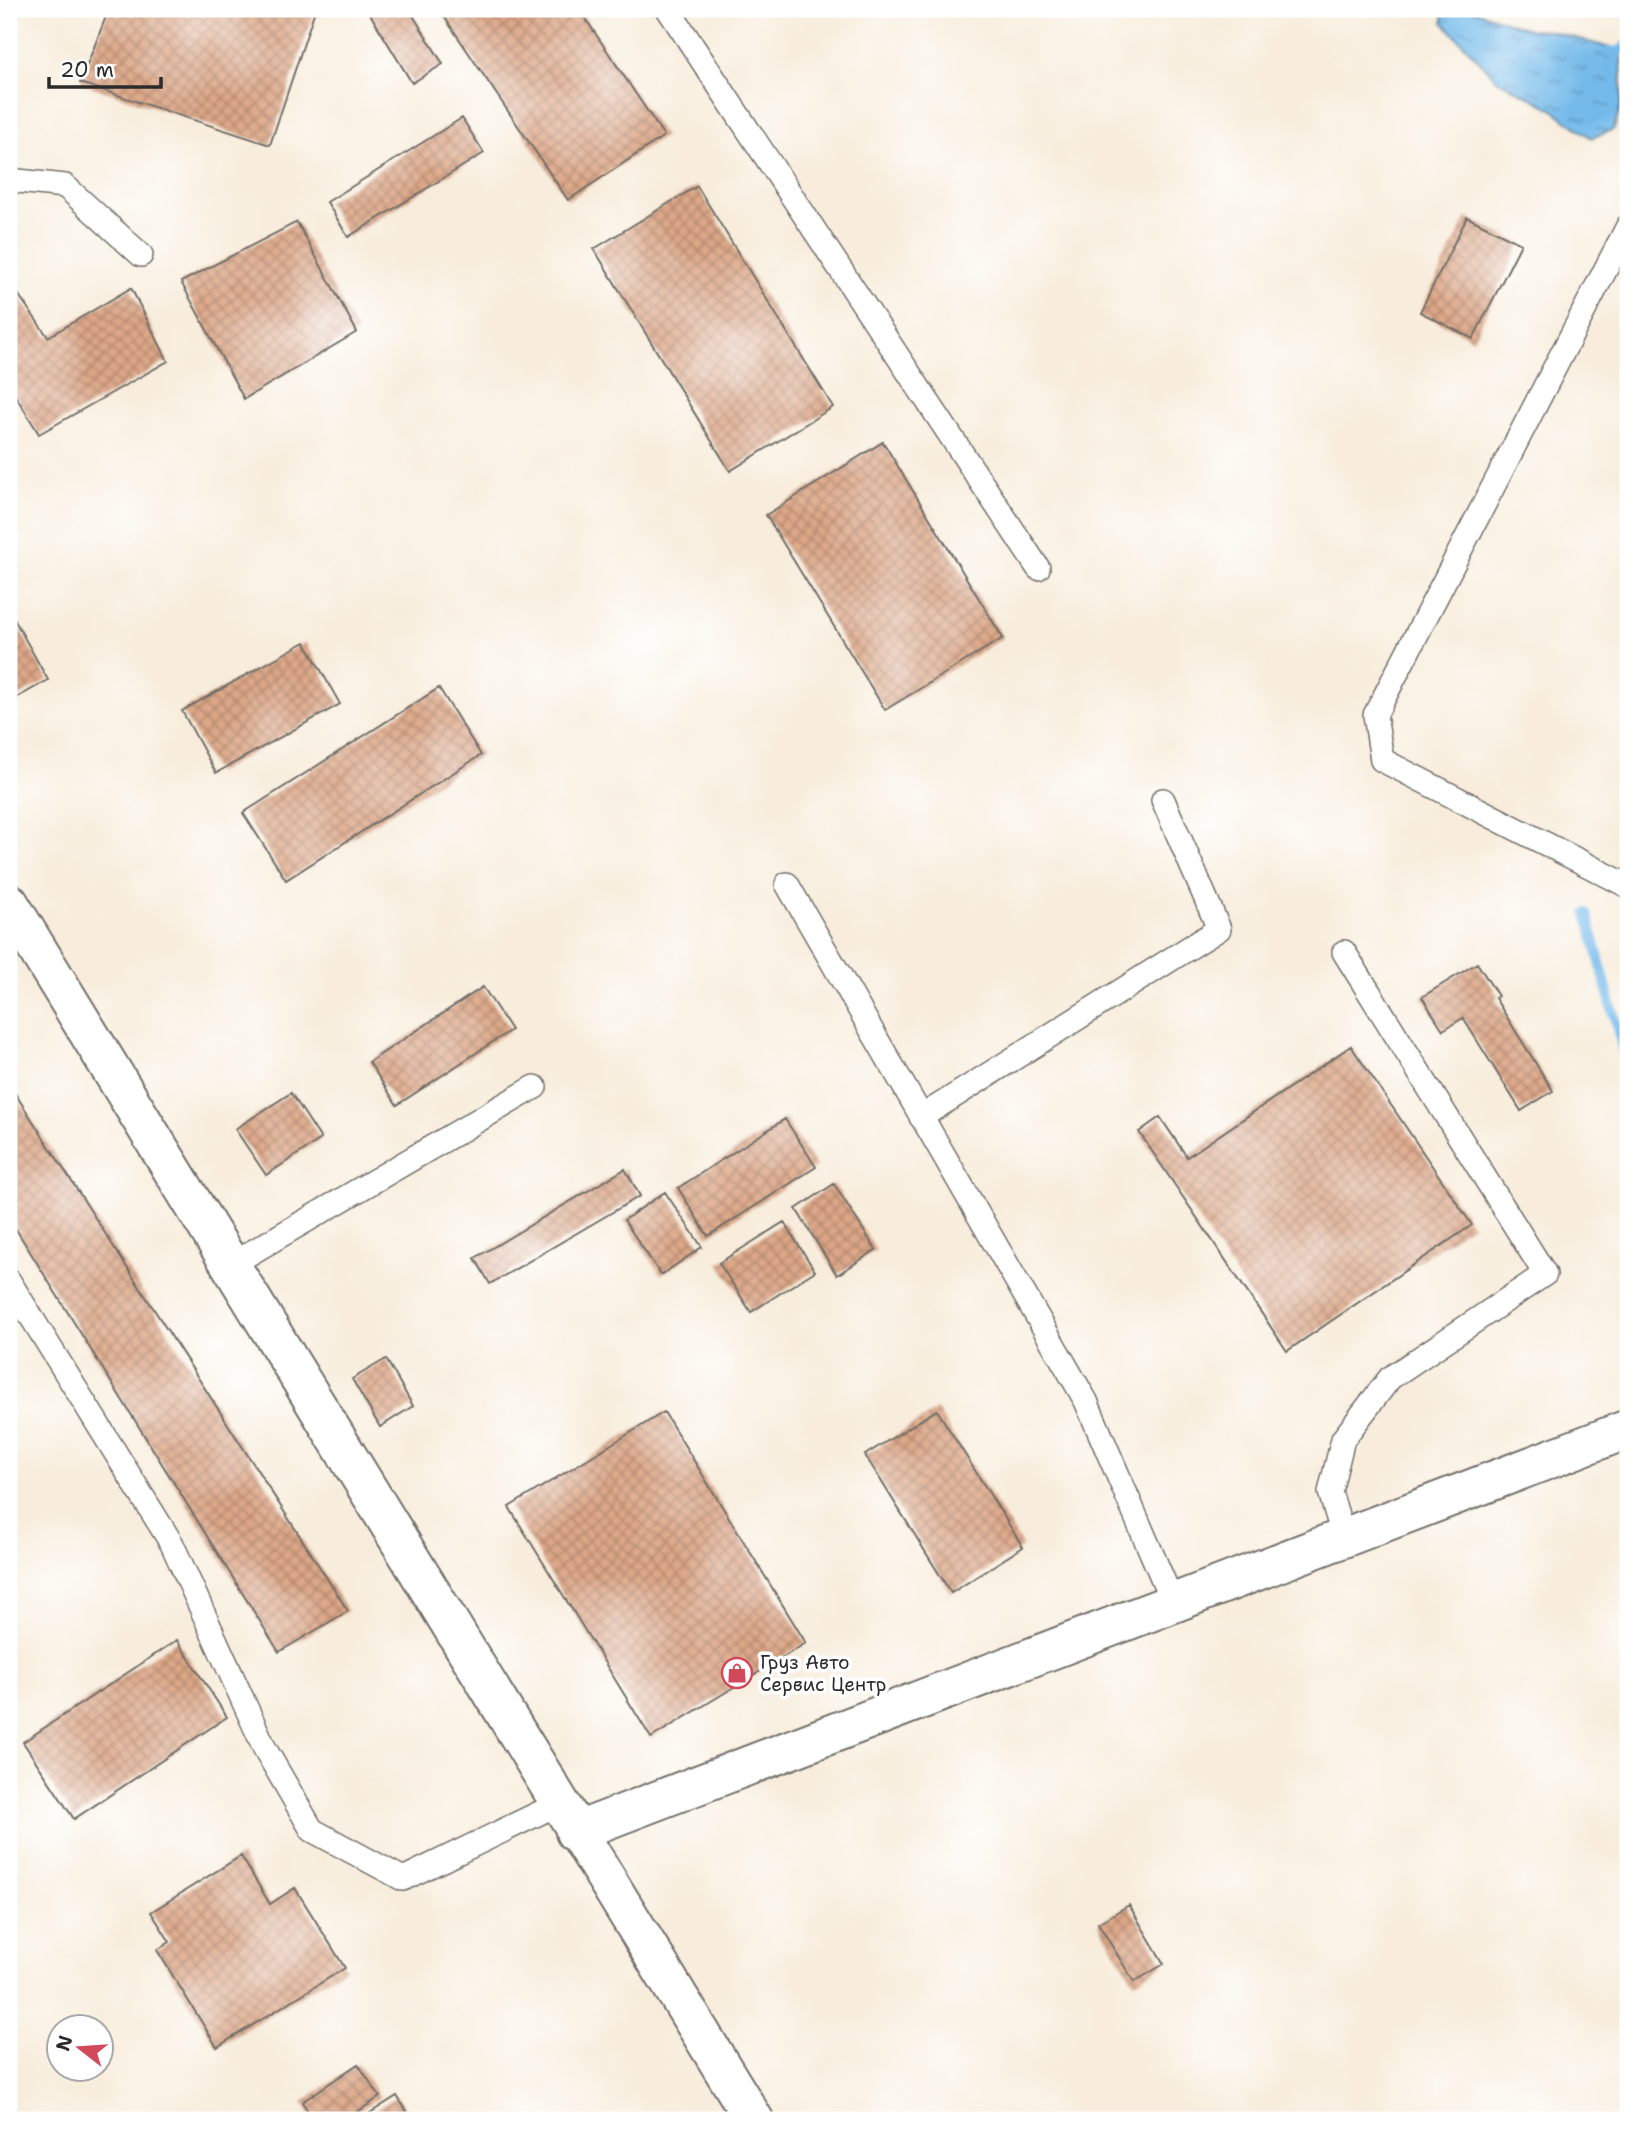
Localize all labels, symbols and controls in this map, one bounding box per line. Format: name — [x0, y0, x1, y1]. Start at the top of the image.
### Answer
scale bar — [49, 46, 161, 90]
text: 20 m — [60, 56, 114, 84]
place label: Груз Авто Сервис Центр — [760, 1650, 887, 1697]
shop icon: Груз Авто Сервис Центр — [720, 1656, 754, 1690]
north arrow — [46, 2014, 116, 2084]
text: N — [50, 2032, 78, 2054]

